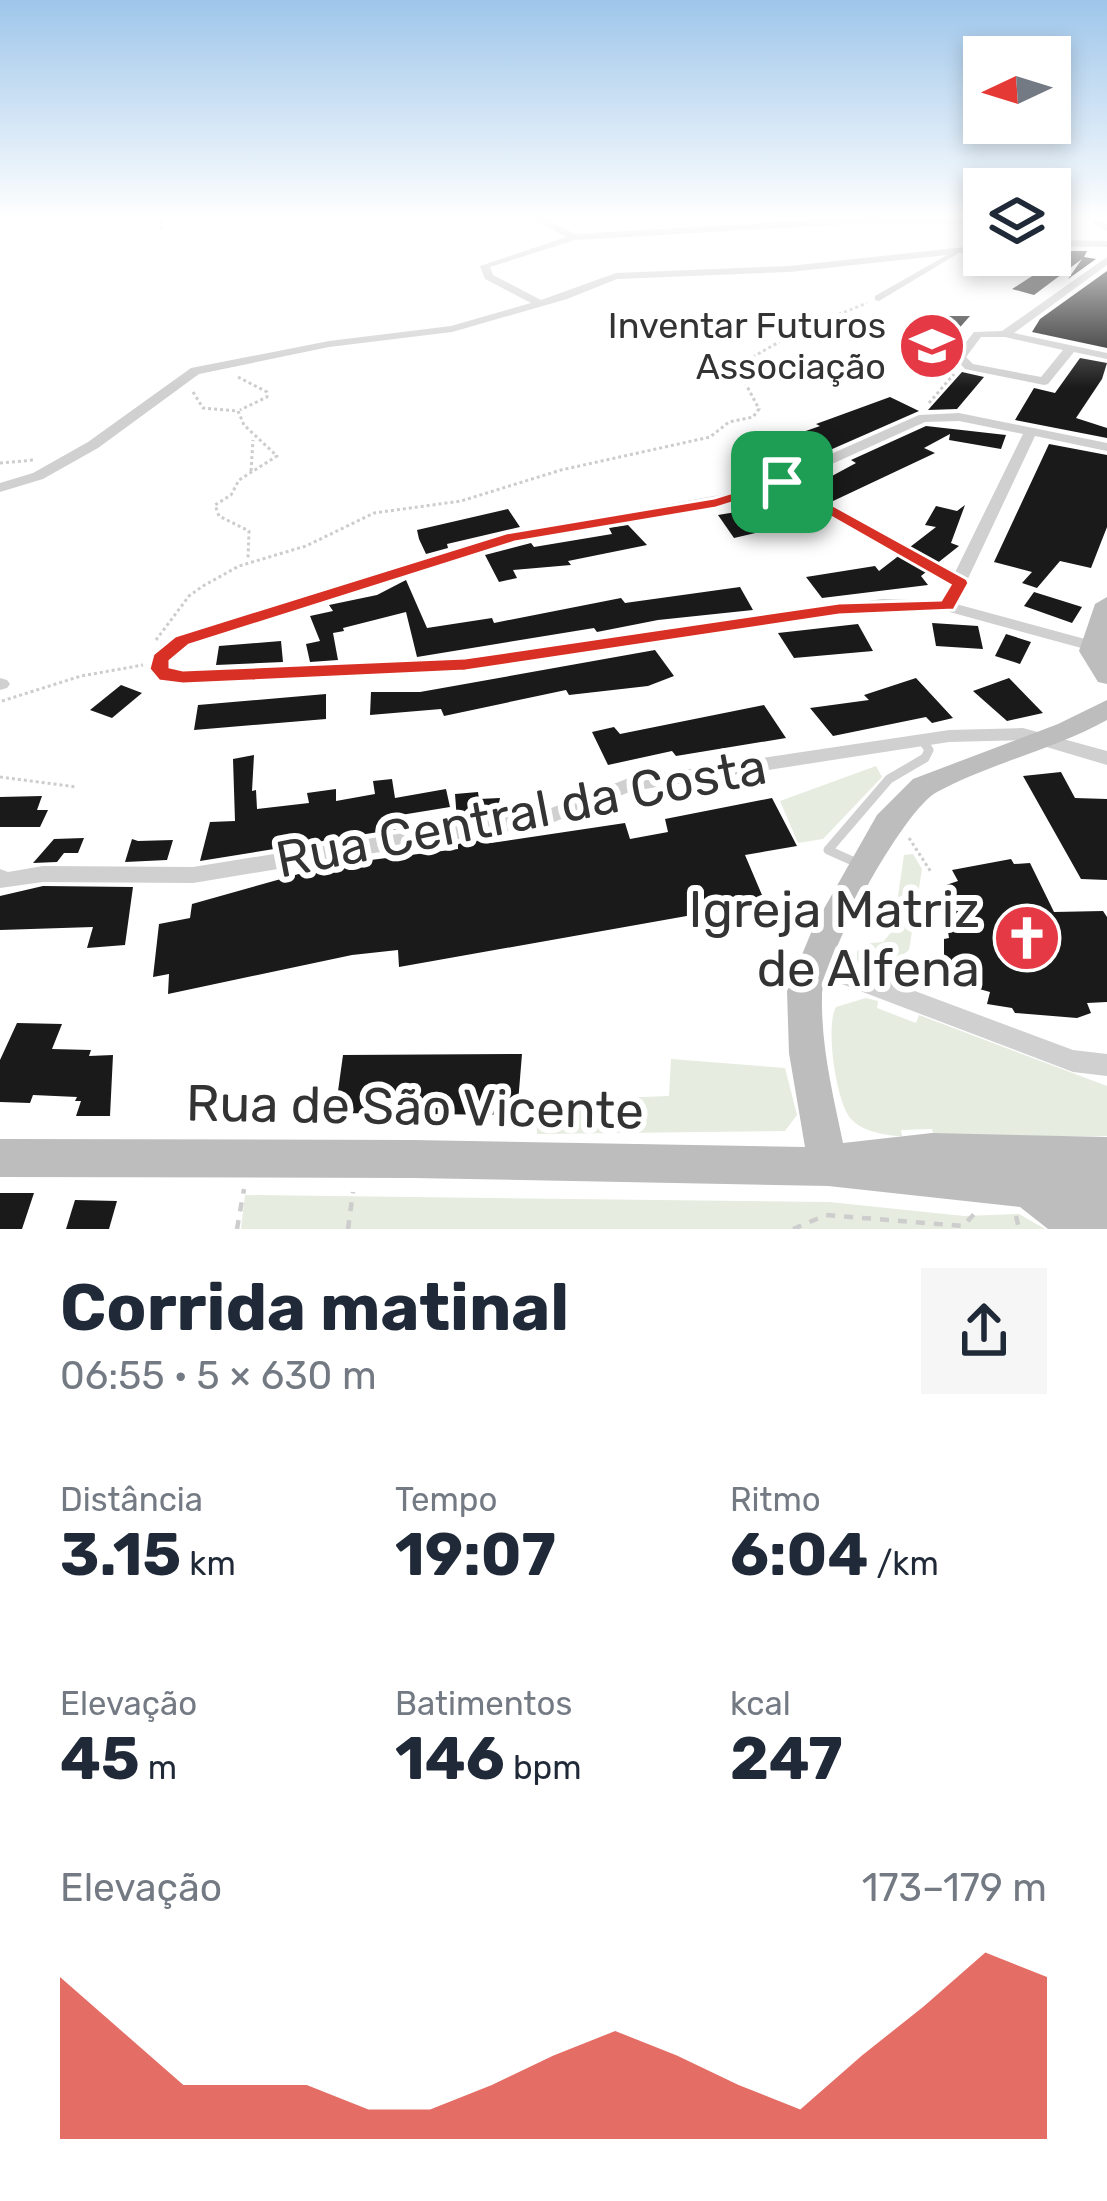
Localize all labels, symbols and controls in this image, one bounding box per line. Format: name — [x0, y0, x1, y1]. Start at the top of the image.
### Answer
north arrow — [963, 36, 1071, 144]
map controls — [963, 36, 1071, 276]
button: layers — [963, 168, 1071, 276]
place label: Inventar Futuros Associação — [608, 304, 886, 388]
school or university icon: Inventar Futuros Associação — [897, 311, 967, 381]
pin — [731, 431, 833, 533]
icon: arrive — [749, 449, 815, 515]
street label: Rua Central da Costa — [271, 736, 771, 890]
place label: Igreja Matriz de Alfena — [689, 879, 980, 999]
church icon: Igreja Matriz de Alfena — [992, 903, 1062, 973]
street label: Rua de São Vicente — [186, 1073, 644, 1141]
text: Corrida matinal — [60, 1268, 569, 1347]
button: share — [921, 1268, 1047, 1394]
text: 06:55 · 5 × 630 m — [60, 1353, 377, 1399]
text: Distância — [60, 1480, 203, 1519]
text: Tempo — [395, 1480, 497, 1519]
text: Ritmo — [730, 1480, 821, 1519]
text: 3.15 — [60, 1519, 181, 1590]
text: 19:07 — [395, 1519, 556, 1590]
text: 6:04 — [730, 1519, 868, 1590]
text: km — [181, 1544, 236, 1583]
text: /km — [868, 1544, 939, 1583]
text: Elevação — [60, 1684, 197, 1723]
text: Batimentos — [395, 1684, 572, 1723]
text: kcal — [730, 1684, 791, 1723]
text: 45 — [60, 1723, 140, 1794]
text: 146 — [395, 1723, 505, 1794]
text: 247 — [730, 1723, 843, 1794]
text: m — [140, 1748, 177, 1787]
text: bpm — [505, 1748, 582, 1787]
text: Elevação — [60, 1865, 222, 1911]
text: 173–179 m — [862, 1865, 1047, 1911]

